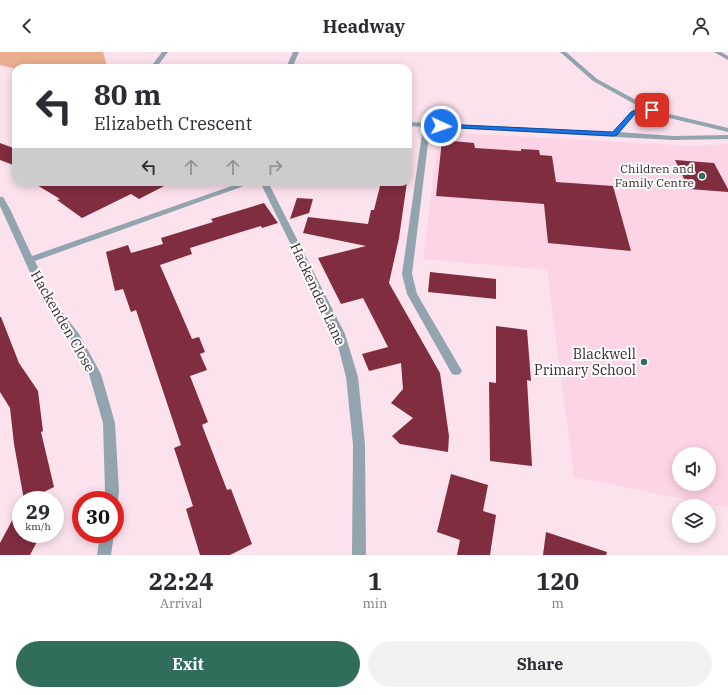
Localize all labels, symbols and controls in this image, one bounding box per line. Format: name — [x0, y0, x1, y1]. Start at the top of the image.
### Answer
icon: back — [16, 15, 38, 37]
text: Headway — [323, 15, 405, 38]
icon: person — [690, 15, 712, 37]
text: 80 m — [94, 76, 161, 113]
icon: left — [28, 80, 80, 132]
pin — [635, 93, 669, 127]
icon: arrive — [641, 99, 663, 121]
position arrow — [420, 105, 462, 147]
text: Elizabeth Crescent — [94, 112, 252, 135]
icon: left — [138, 156, 160, 178]
icon: ahead — [180, 156, 202, 178]
icon: ahead — [222, 156, 244, 178]
icon: right — [264, 156, 286, 178]
place label: Children and Family Centre — [615, 161, 694, 190]
marker: Children and Family Centre — [697, 171, 707, 181]
street label: Hackenden Lane — [286, 240, 350, 348]
street label: Hackenden Close — [27, 267, 99, 375]
place label: Blackwell Primary School — [534, 345, 636, 379]
marker: Blackwell Primary School — [639, 357, 649, 367]
map controls — [672, 447, 716, 543]
button: sound — [672, 447, 716, 491]
speed limit sign: 30 — [72, 491, 124, 543]
text: 29 — [26, 498, 50, 525]
button: layers — [672, 499, 716, 543]
text: km/h — [25, 520, 51, 533]
text: 22:24 — [149, 565, 214, 597]
text: 1 — [368, 565, 382, 597]
text: 120 — [536, 565, 579, 597]
text: Arrival — [160, 595, 202, 612]
text: min — [362, 595, 387, 612]
text: m — [551, 595, 564, 612]
button: Exit — [16, 641, 360, 687]
button: Share — [368, 641, 712, 687]

